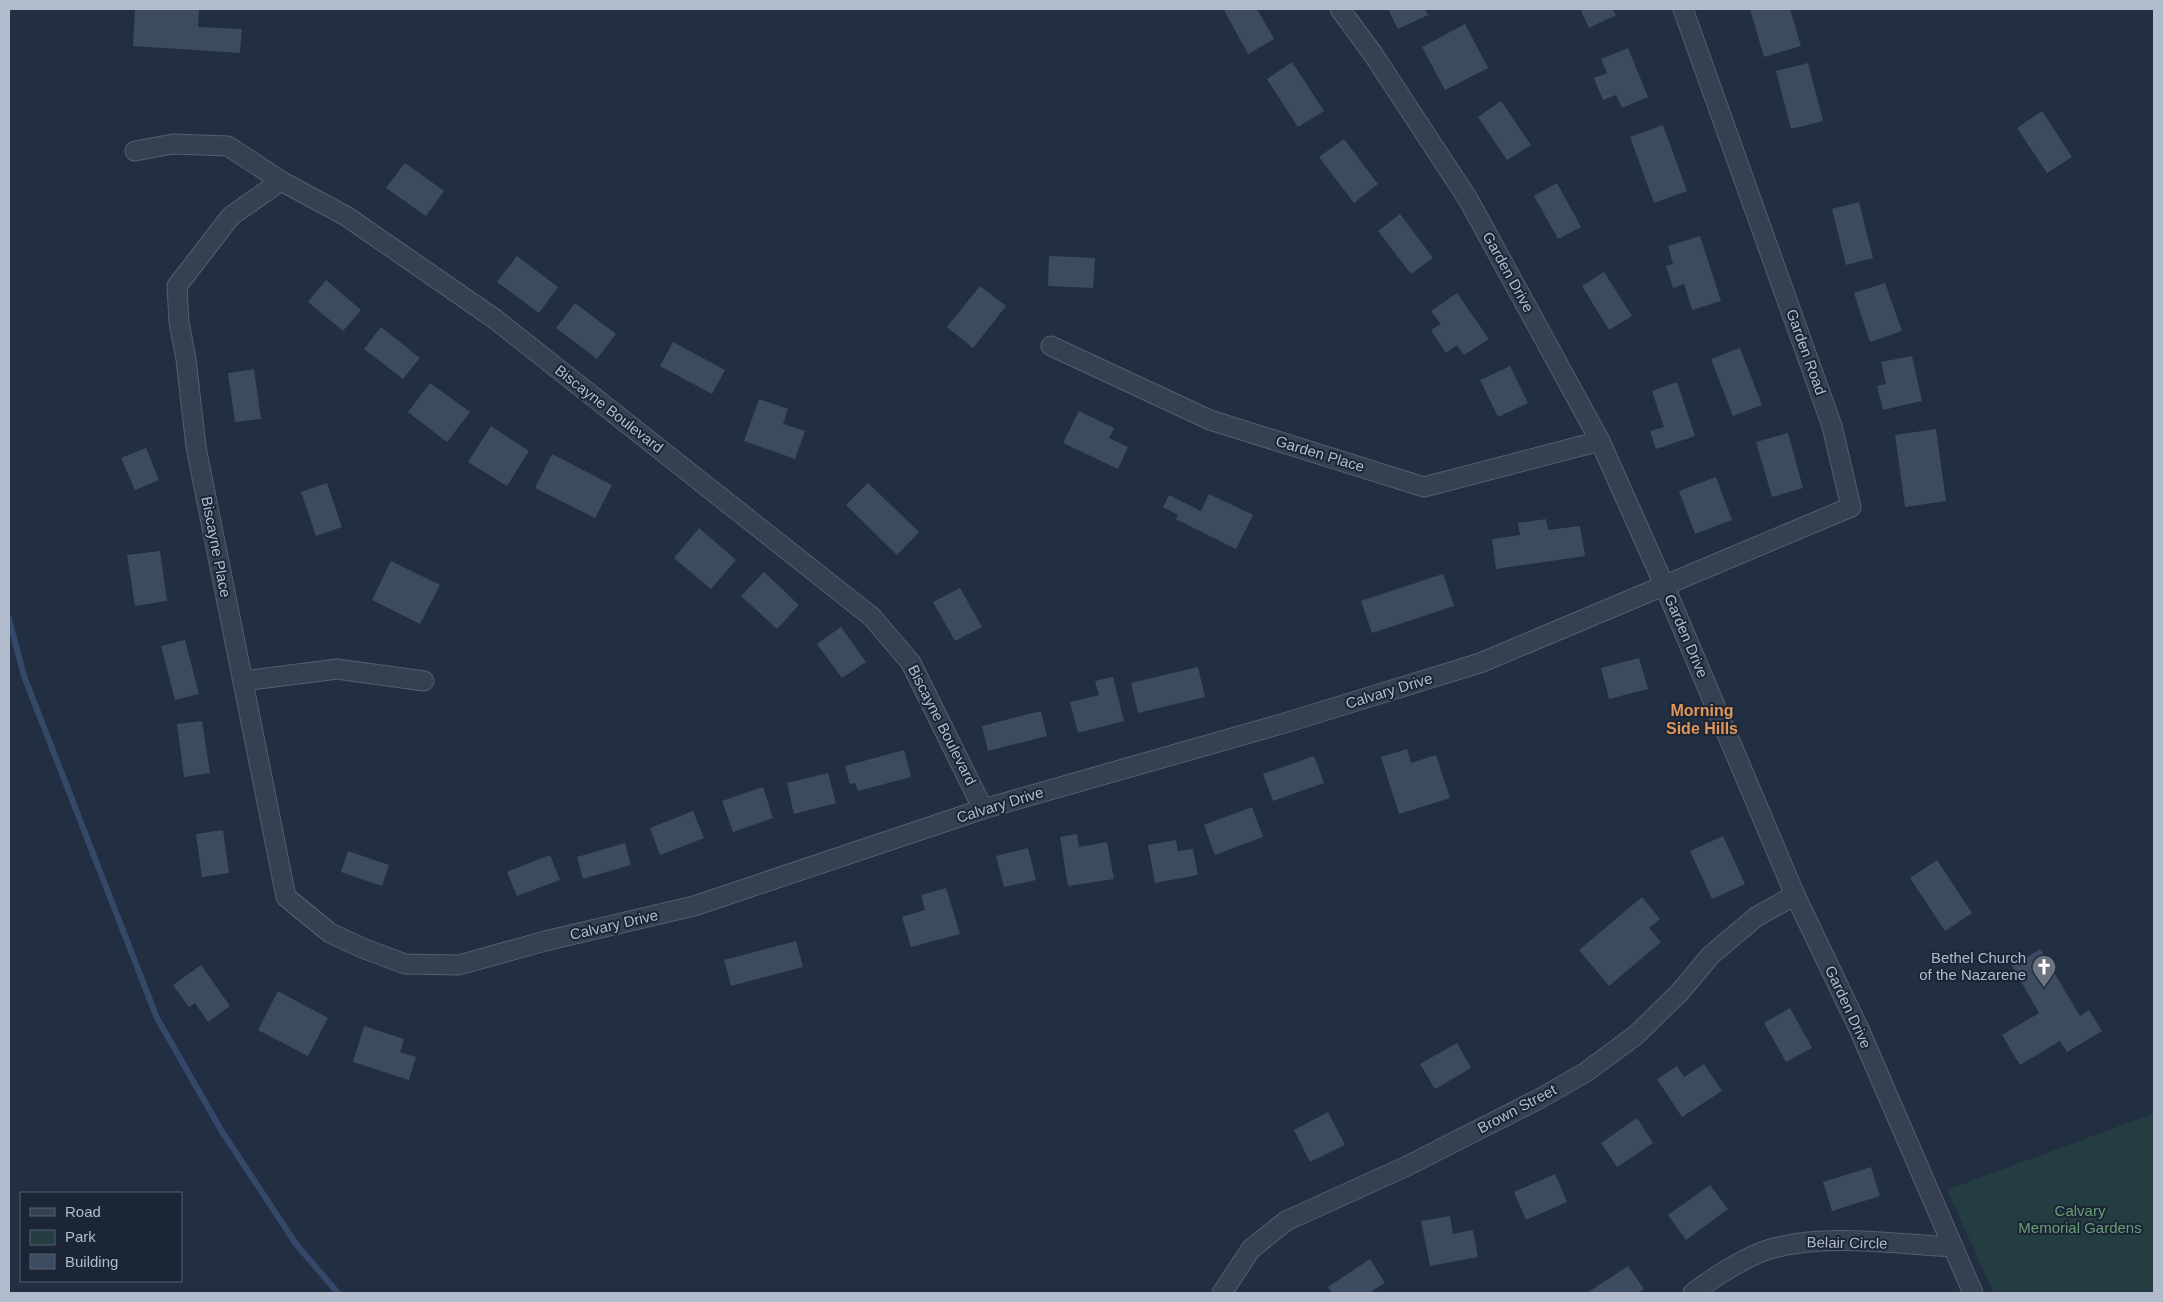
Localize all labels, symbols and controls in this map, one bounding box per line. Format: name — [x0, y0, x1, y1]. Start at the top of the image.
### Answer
street label: Garden Drive — [1479, 229, 1537, 315]
street label: Garden Road — [1783, 307, 1830, 397]
street label: Biscayne Boulevard — [552, 361, 667, 456]
street label: Garden Place — [1274, 432, 1366, 475]
street label: Biscayne Place — [198, 495, 235, 599]
street label: Garden Drive — [1661, 591, 1712, 680]
street label: Biscayne Boulevard — [905, 662, 980, 788]
street label: Calvary Drive — [1343, 669, 1434, 712]
district label: Morning Side Hills — [1666, 702, 1738, 737]
street label: Calvary Drive — [954, 783, 1045, 826]
street label: Calvary Drive — [568, 906, 660, 943]
place label: Bethel Church of the Nazarene — [1919, 949, 2026, 983]
church icon: Bethel Church of the Nazarene — [2031, 954, 2057, 988]
street label: Garden Drive — [1822, 963, 1875, 1051]
street label: Brown Street — [1474, 1080, 1560, 1136]
legend — [20, 1192, 182, 1282]
park label: Calvary Memorial Gardens — [2018, 1202, 2142, 1236]
text: Road — [65, 1203, 101, 1220]
text: Park — [65, 1228, 96, 1245]
street label: Belair Circle — [1806, 1233, 1888, 1252]
text: Building — [65, 1253, 118, 1270]

